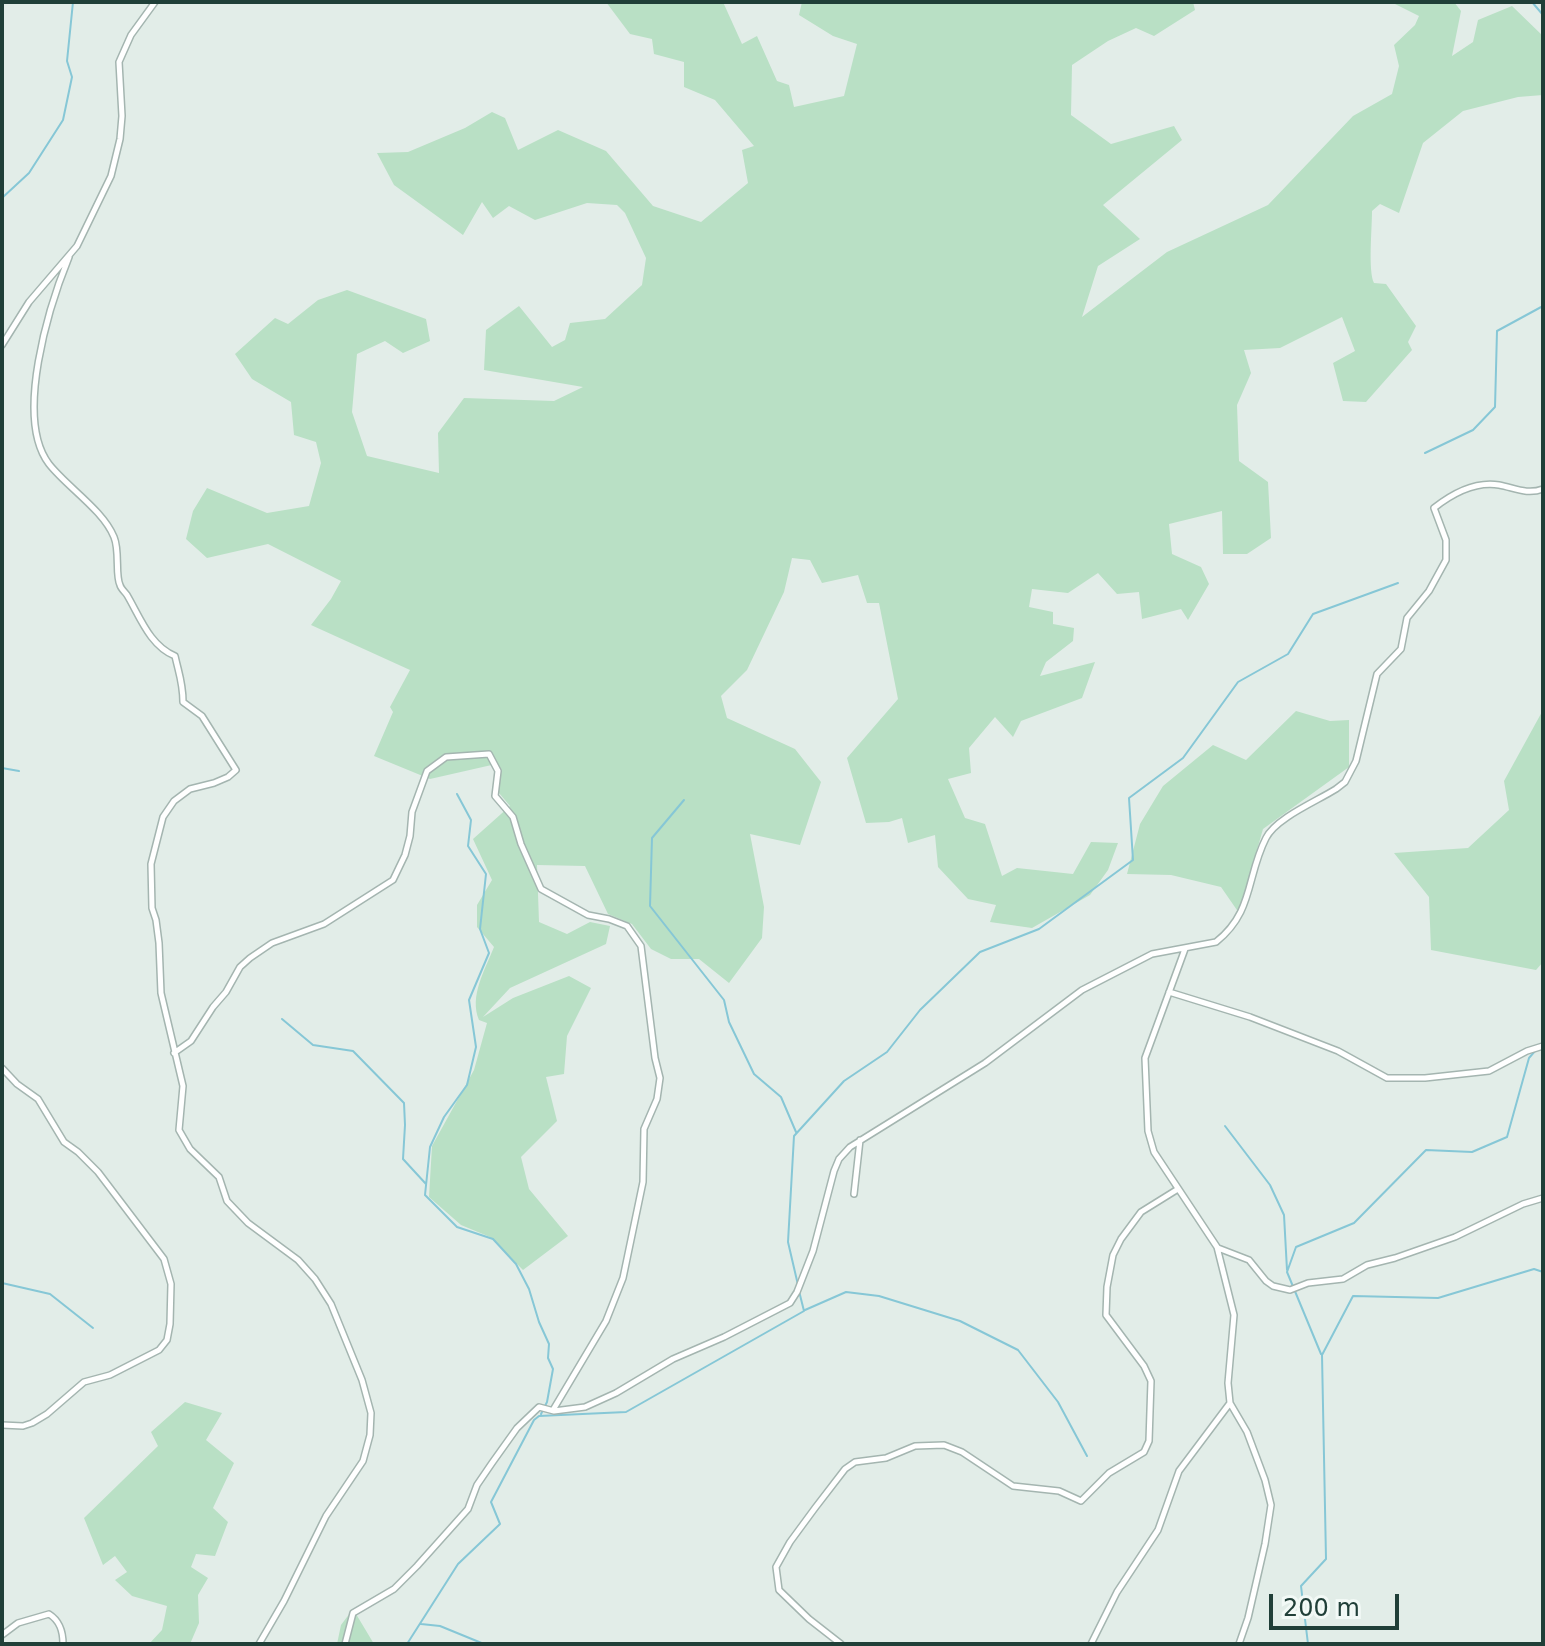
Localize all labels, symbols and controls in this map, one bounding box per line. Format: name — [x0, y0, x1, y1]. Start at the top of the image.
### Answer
scale bar — [1273, 1578, 1403, 1628]
text: 200 m — [1283, 1594, 1360, 1622]

